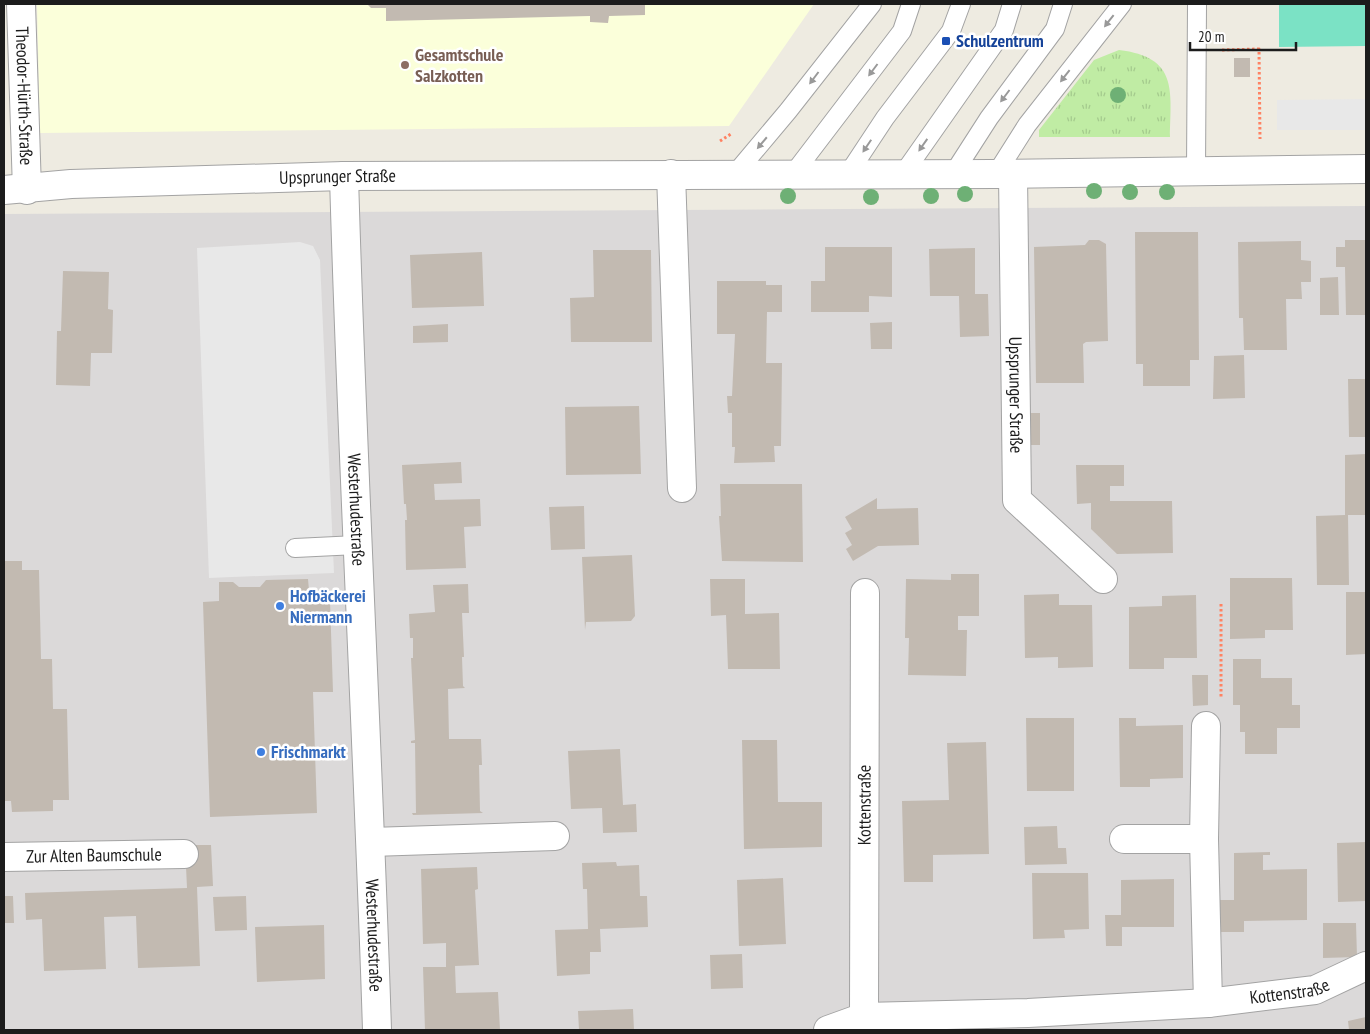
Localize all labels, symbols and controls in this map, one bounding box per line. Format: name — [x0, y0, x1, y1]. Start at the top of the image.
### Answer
one-way arrow — [1103, 14, 1114, 27]
scale bar — [1190, 20, 1296, 52]
street label: Theodor-Hürth-Straße — [11, 26, 38, 166]
text: 20 m — [1198, 27, 1224, 46]
place label: Schulzentrum — [956, 29, 1044, 52]
marker: Schulzentrum — [940, 35, 952, 47]
place label: Gesamtschule Salzkotten — [415, 43, 504, 87]
marker: Gesamtschule Salzkotten — [399, 59, 411, 71]
one-way arrow — [867, 63, 878, 76]
one-way arrow — [1060, 69, 1071, 82]
one-way arrow — [809, 71, 819, 85]
one-way arrow — [1000, 89, 1010, 103]
one-way arrow — [757, 137, 768, 149]
one-way arrow — [918, 139, 928, 152]
one-way arrow — [862, 140, 872, 153]
street label: Upsprunger Straße — [279, 164, 396, 189]
street label: Upsprunger Straße — [1004, 336, 1028, 454]
street label: Westerhudestraße — [343, 453, 371, 566]
place label: Hofbäckerei Niermann — [290, 584, 366, 628]
marker: Hofbäckerei Niermann — [274, 600, 286, 612]
place label: Frischmarkt — [271, 740, 347, 763]
marker: Frischmarkt — [255, 746, 267, 758]
street label: Kottenstraße — [852, 765, 876, 845]
street label: Zur Alten Baumschule — [26, 842, 162, 868]
street label: Westerhudestraße — [361, 879, 388, 992]
street label: Kottenstraße — [1248, 973, 1333, 1009]

